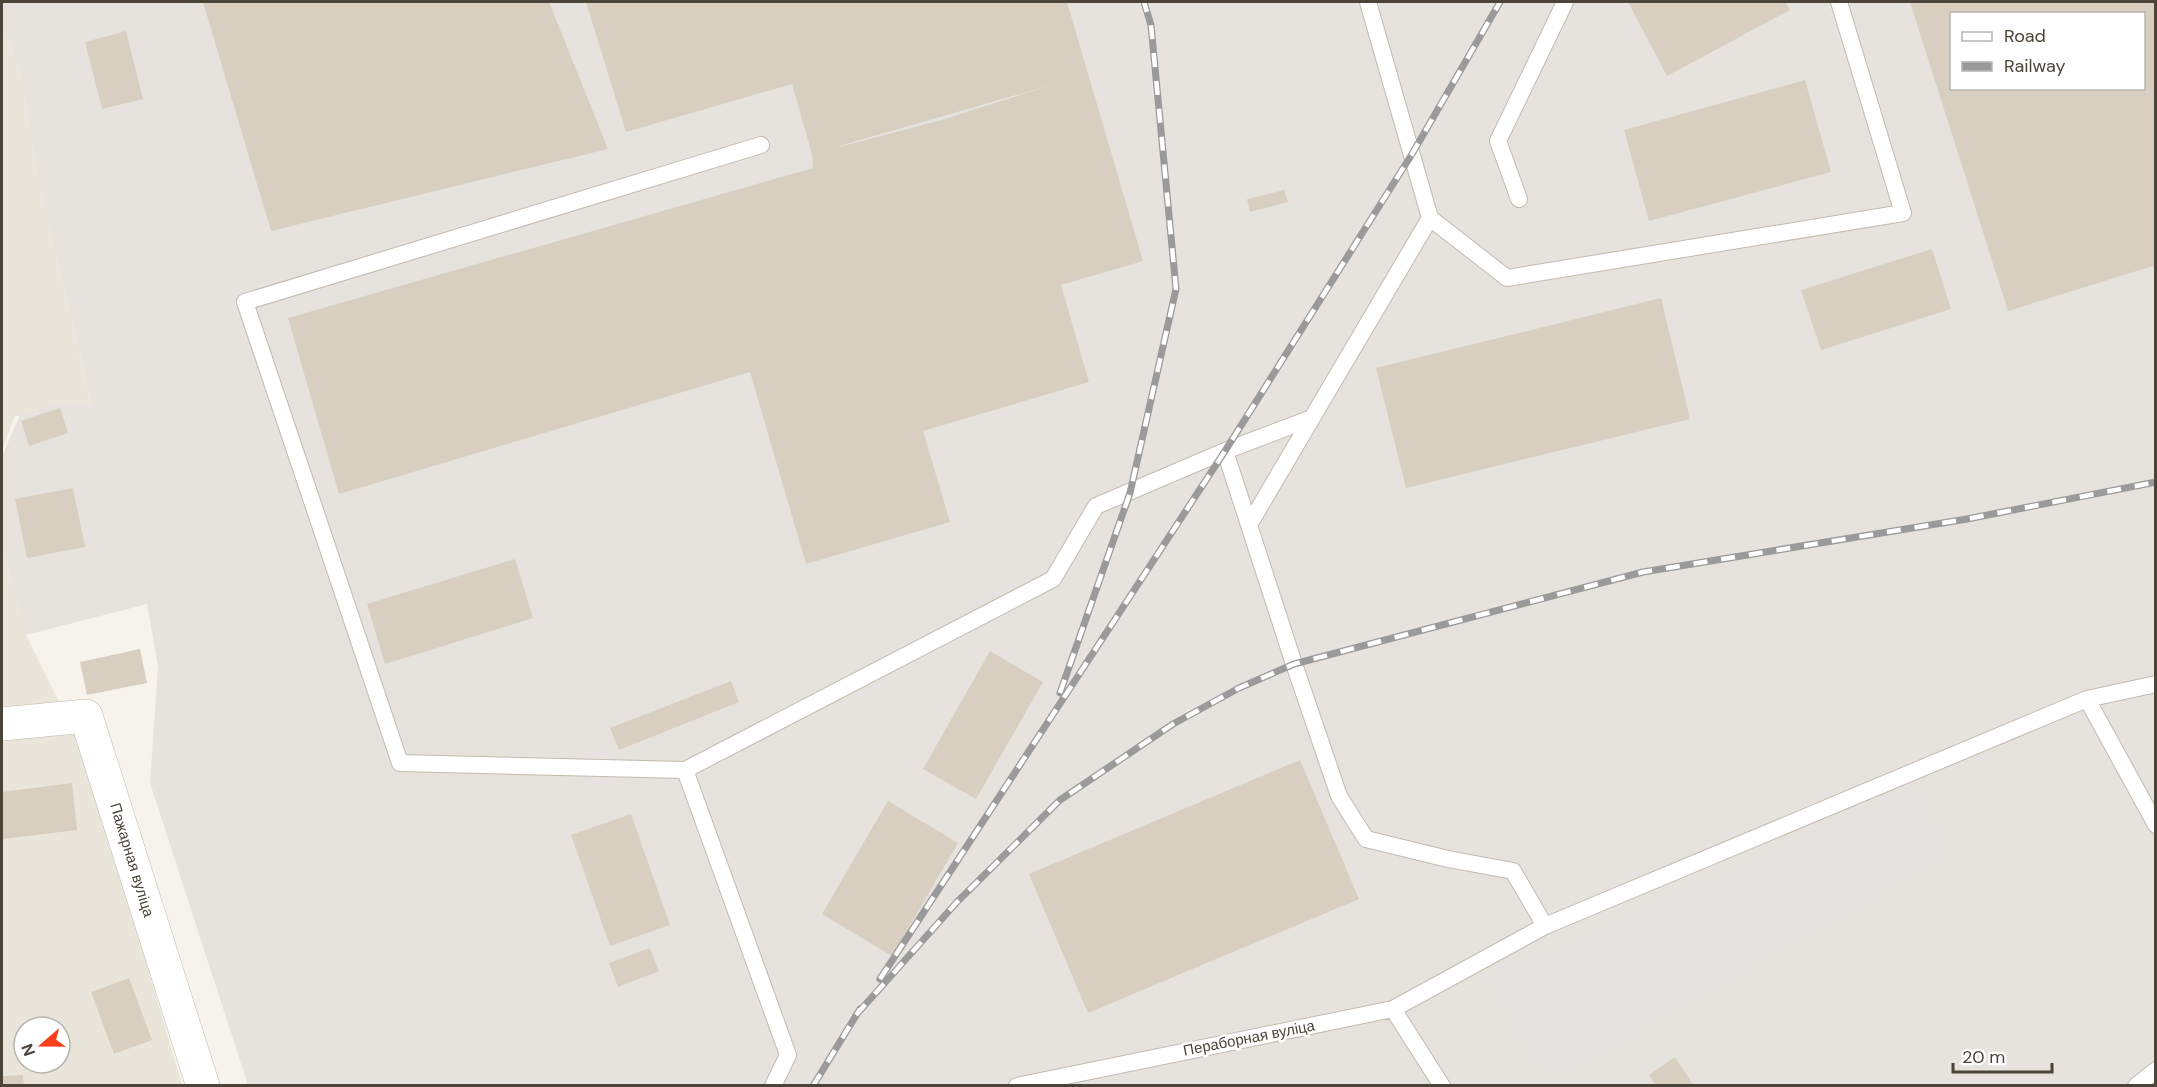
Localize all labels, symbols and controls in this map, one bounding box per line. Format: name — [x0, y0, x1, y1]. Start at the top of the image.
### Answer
legend — [1950, 12, 2145, 90]
text: Road — [2004, 24, 2046, 48]
text: Railway — [2004, 54, 2066, 78]
street label: Пажарная вуліца — [105, 800, 159, 920]
north arrow — [12, 1015, 72, 1075]
street label: Пераборная вуліца — [1181, 1015, 1317, 1061]
scale bar — [1953, 1036, 2052, 1074]
text: N — [17, 1041, 40, 1059]
text: 20 m — [1962, 1045, 2005, 1069]

